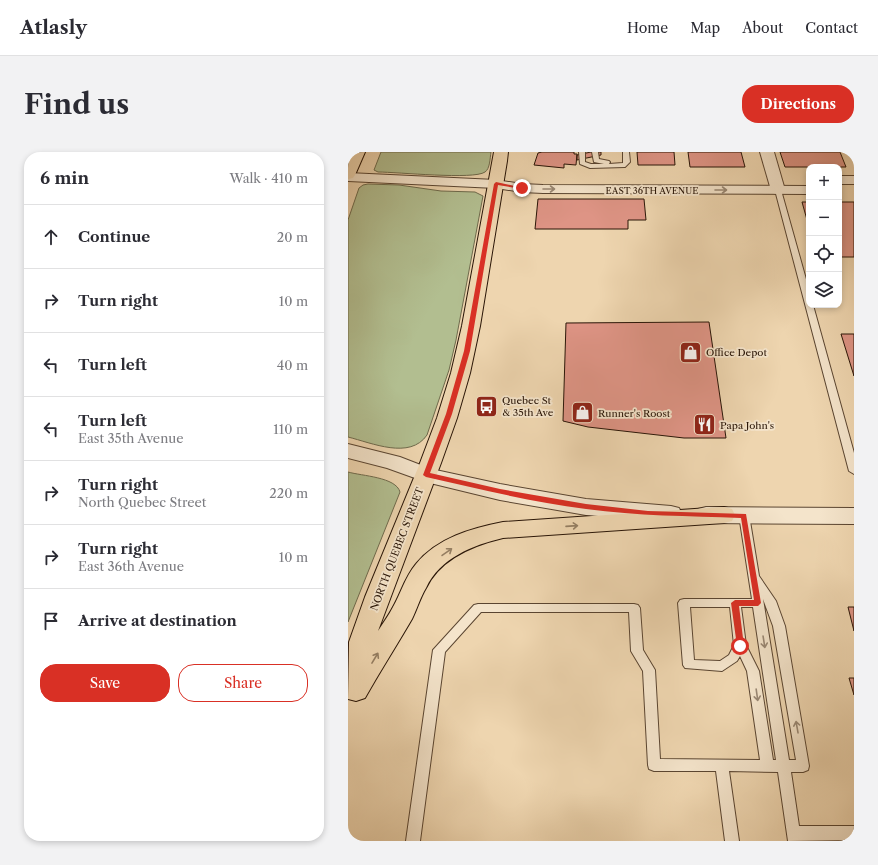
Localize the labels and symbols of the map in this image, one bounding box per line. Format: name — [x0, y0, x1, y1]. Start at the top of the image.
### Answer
route end — [513, 179, 531, 197]
one-way arrow — [542, 185, 555, 193]
street label: EAST 36TH AVENUE — [606, 185, 698, 196]
one-way arrow — [714, 186, 727, 194]
shop icon: Office Depot — [678, 339, 704, 365]
place label: Office Depot — [706, 346, 767, 359]
bus stop icon: Quebec St & 35th Ave — [474, 393, 500, 419]
place label: Quebec St & 35th Ave — [502, 394, 554, 419]
shop icon: Runner's Roost — [570, 400, 596, 426]
place label: Runner's Roost — [598, 407, 671, 420]
restaurant icon: Papa John's — [692, 412, 718, 438]
place label: Papa John's — [720, 419, 774, 432]
street label: NORTH QUEBEC STREET — [367, 485, 427, 613]
one-way arrow — [565, 522, 578, 529]
one-way arrow — [441, 548, 452, 556]
one-way arrow — [760, 635, 768, 648]
route start — [731, 637, 749, 655]
one-way arrow — [371, 653, 379, 664]
one-way arrow — [753, 688, 761, 701]
one-way arrow — [792, 721, 800, 734]

